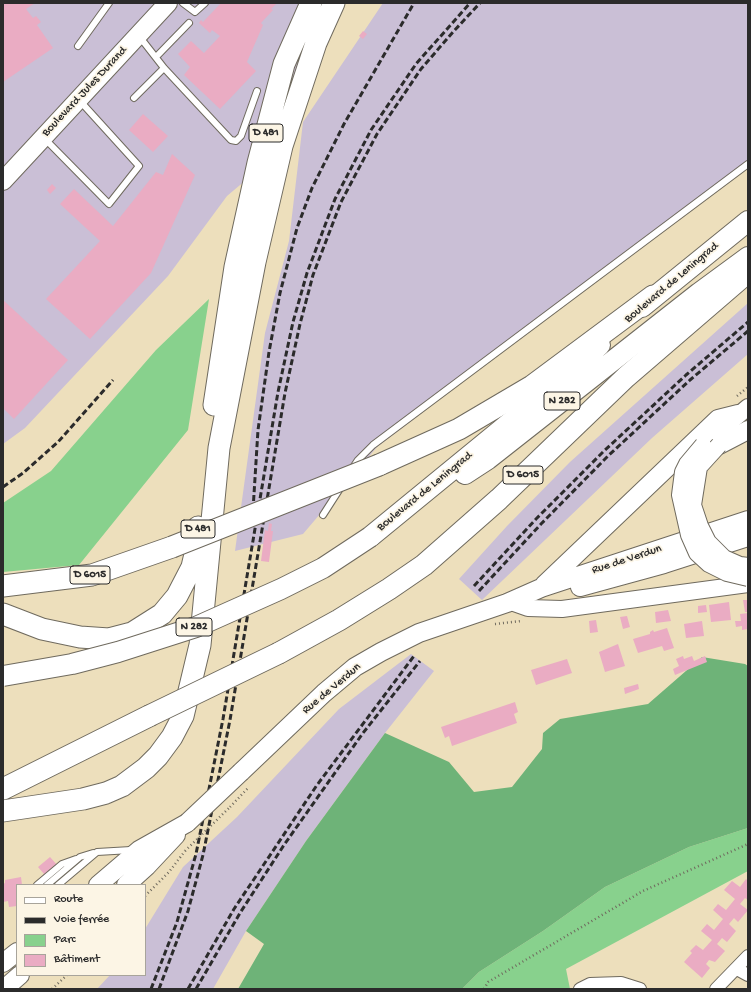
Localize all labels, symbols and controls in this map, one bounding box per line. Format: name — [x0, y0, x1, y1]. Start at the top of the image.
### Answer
street label: Boulevard Jules Durand — [39, 44, 131, 140]
road number: D 481 — [249, 124, 283, 142]
street label: Boulevard de Leningrad — [622, 239, 722, 327]
road number: N 282 — [544, 392, 580, 410]
street label: Boulevard de Leningrad — [374, 449, 476, 535]
road number: D 6015 — [503, 466, 543, 484]
road number: D 481 — [181, 520, 215, 538]
street label: Rue de Verdun — [590, 542, 664, 578]
road number: D 6015 — [70, 566, 110, 584]
road number: N 282 — [176, 618, 212, 636]
street label: Rue de Verdun — [300, 660, 364, 718]
legend — [16, 884, 146, 976]
text: Route — [54, 893, 83, 907]
text: Voie ferrée — [54, 913, 109, 927]
text: Parc — [54, 933, 76, 947]
text: Bâtiment — [54, 953, 100, 967]

